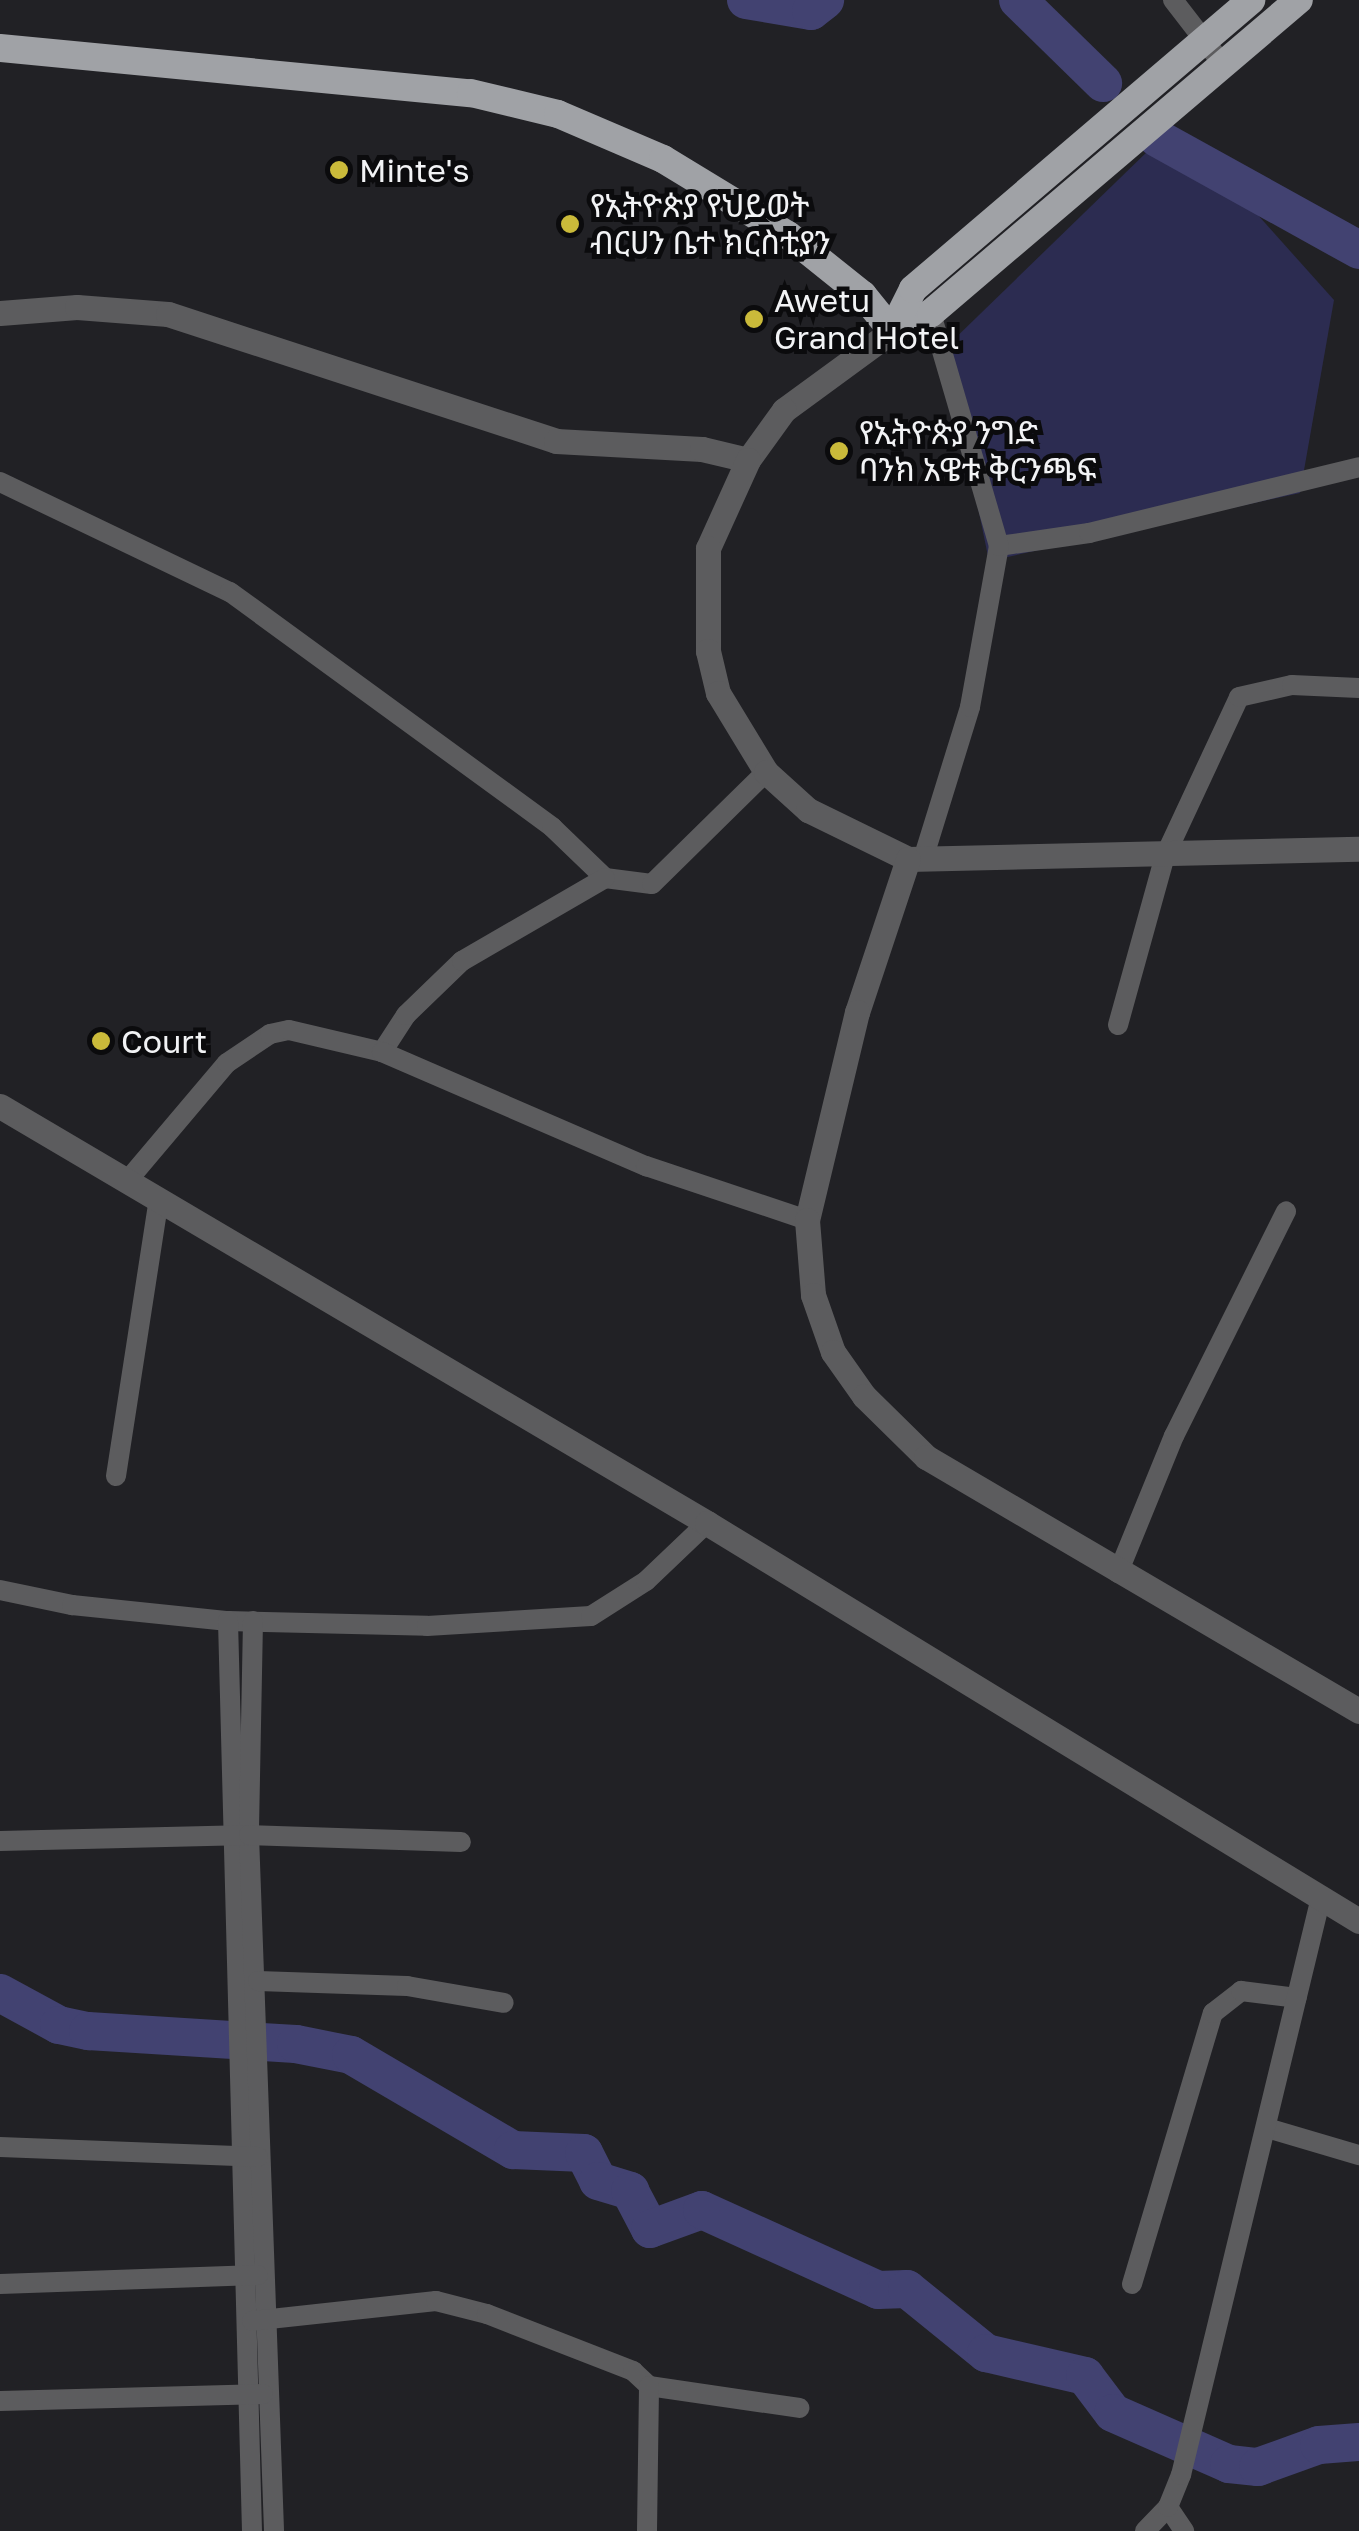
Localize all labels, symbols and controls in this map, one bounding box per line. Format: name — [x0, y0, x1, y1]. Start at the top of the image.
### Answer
place label: Minte's — [359, 151, 469, 189]
marker: Minte's — [328, 159, 350, 181]
place label: የኢትዮጵያ የህይወት ብርሀን ቤተ ክርስቲያን — [590, 187, 830, 262]
marker: የኢትዮጵያ የህይወት ብርሀን ቤተ ክርስቲያን — [559, 213, 581, 235]
place label: Awetu Grand Hotel — [774, 282, 959, 357]
marker: Awetu Grand Hotel — [743, 308, 765, 330]
place label: የኢትዮጵያ ንግድ ባንክ አዌቱ ቅርንጫፍ — [859, 414, 1097, 489]
marker: የኢትዮጵያ ንግድ ባንክ አዌቱ ቅርንጫፍ — [828, 440, 850, 462]
place label: Court — [121, 1022, 207, 1060]
marker: Court — [90, 1030, 112, 1052]

